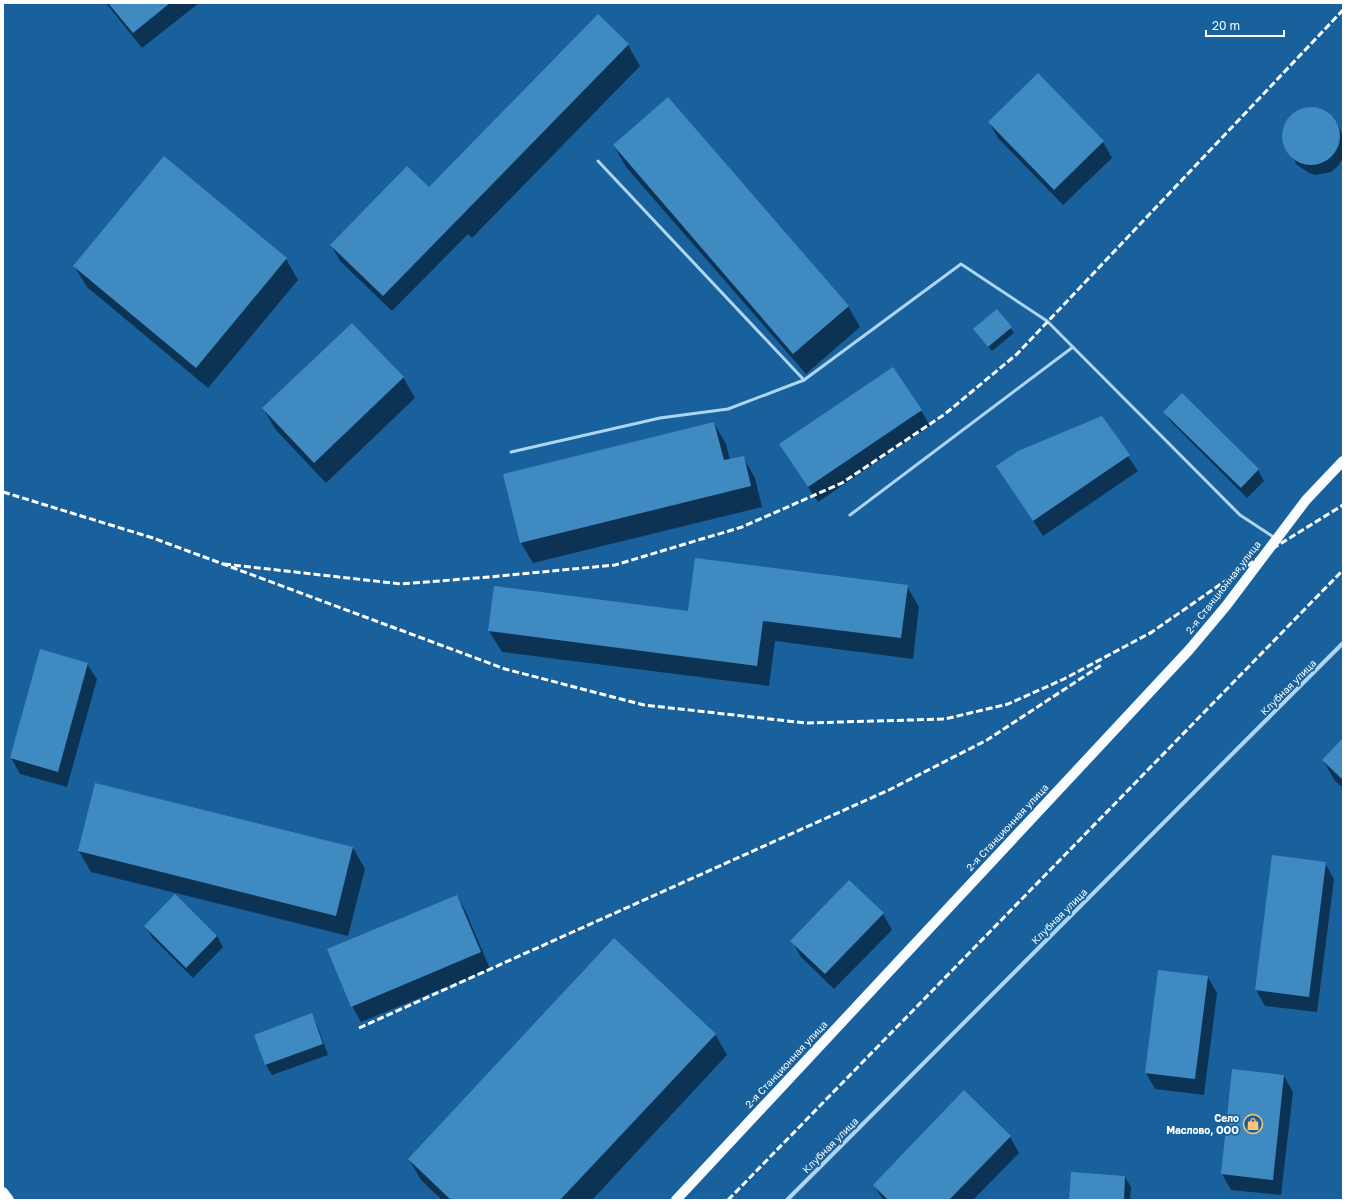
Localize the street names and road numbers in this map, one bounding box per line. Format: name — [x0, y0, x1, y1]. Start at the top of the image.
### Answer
street label: 2-я Станционная улица — [1183, 538, 1263, 636]
street label: Клубная улица — [1258, 657, 1318, 717]
street label: 2-я Станционная улица — [963, 781, 1051, 873]
street label: Клубная улица — [1029, 886, 1089, 946]
street label: 2-я Станционная улица — [742, 1018, 830, 1110]
street label: Клубная улица — [800, 1115, 860, 1175]

